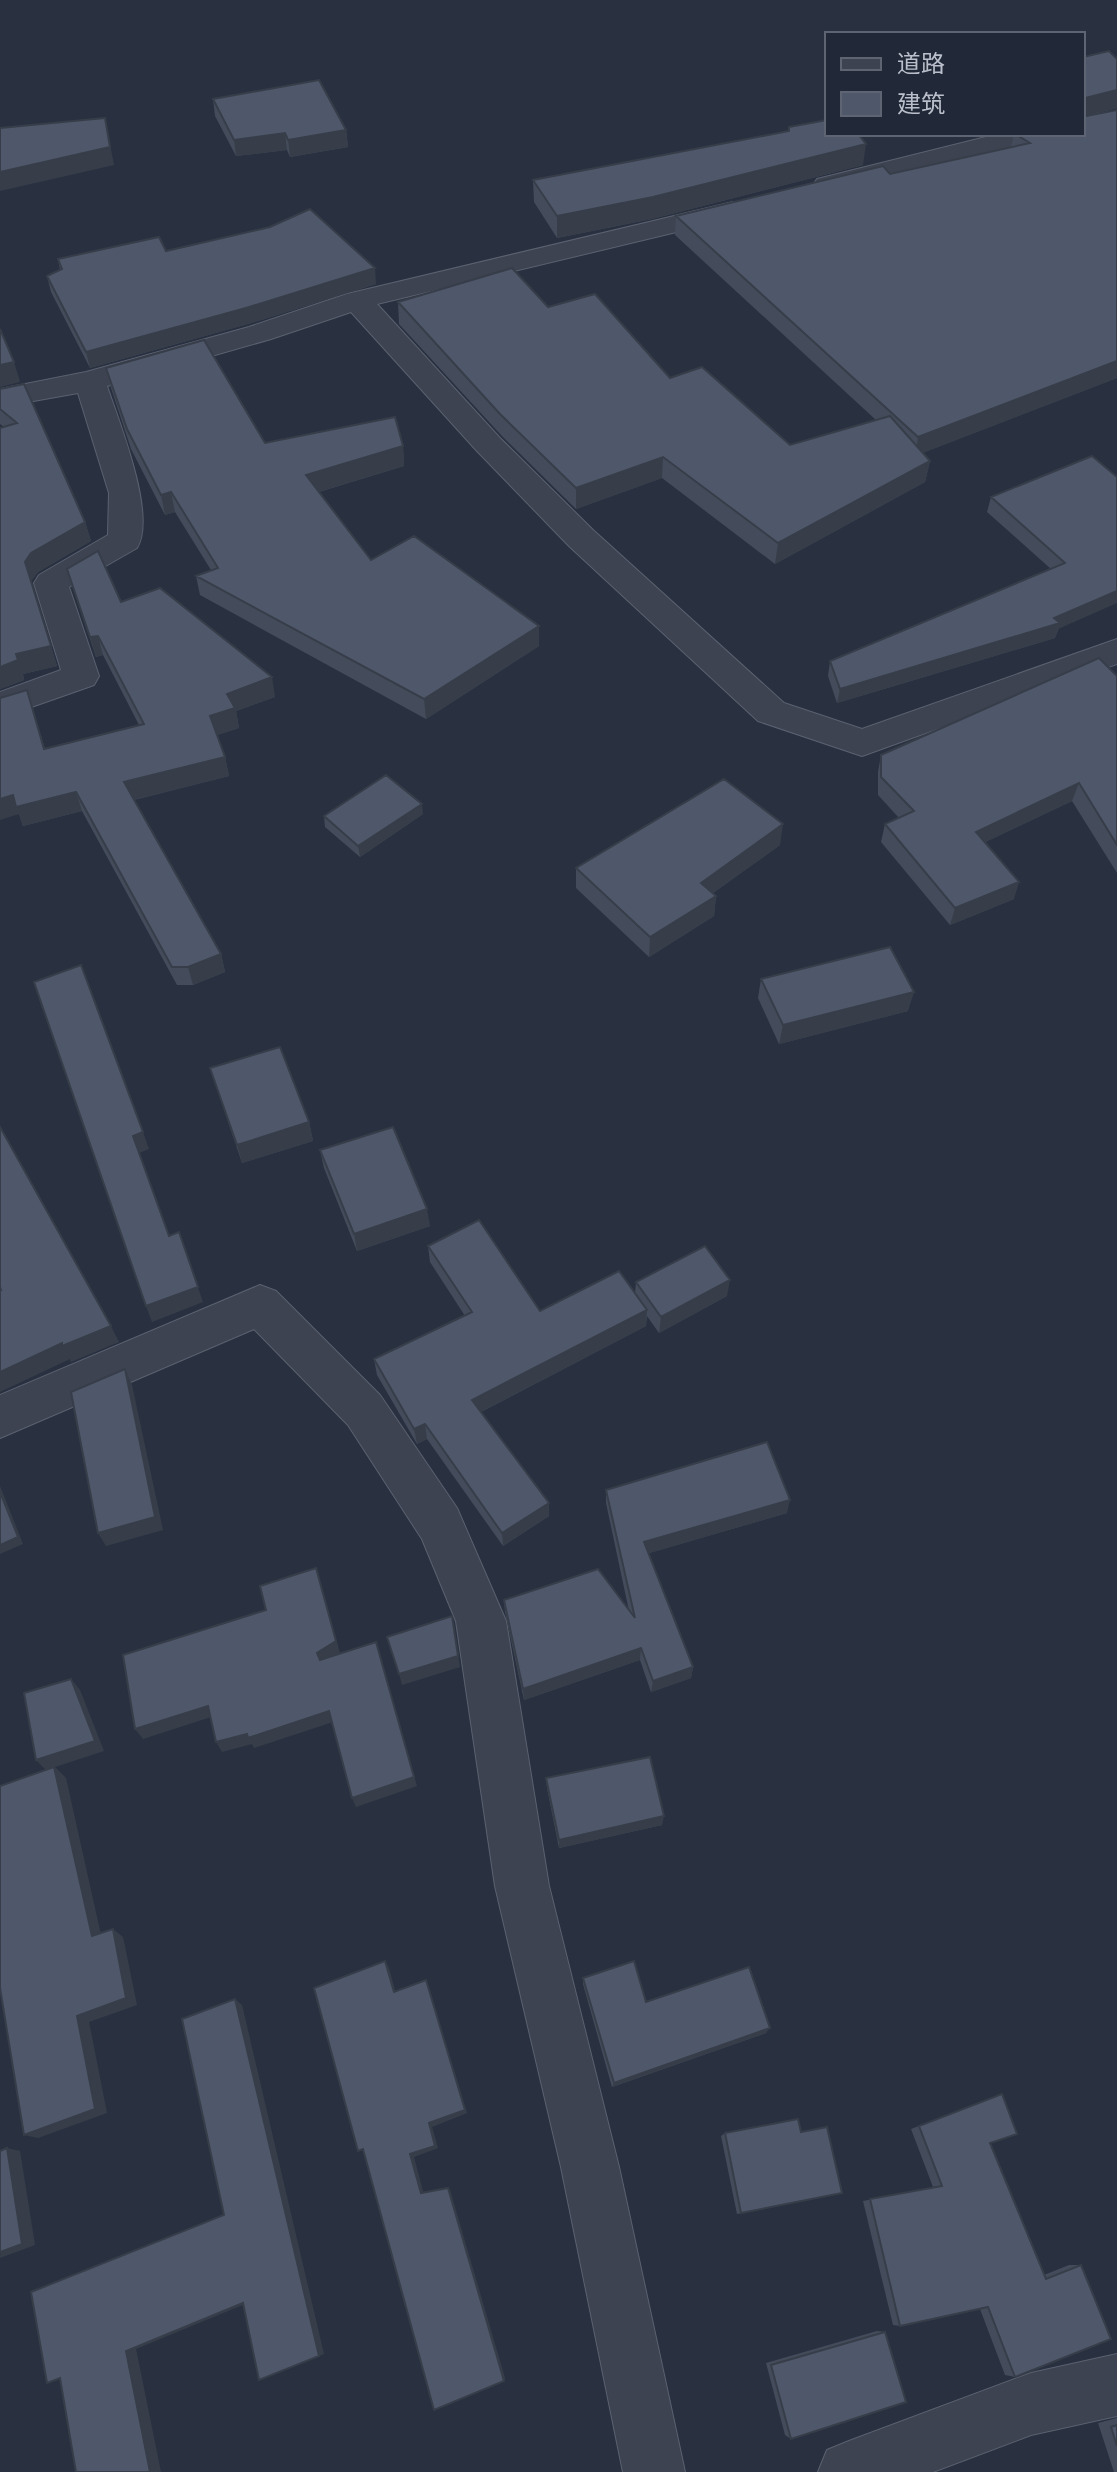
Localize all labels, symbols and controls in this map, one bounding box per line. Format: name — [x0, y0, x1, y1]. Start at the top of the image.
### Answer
legend — [825, 32, 1085, 136]
text: 道路 — [897, 50, 945, 78]
text: 建筑 — [897, 90, 945, 118]

